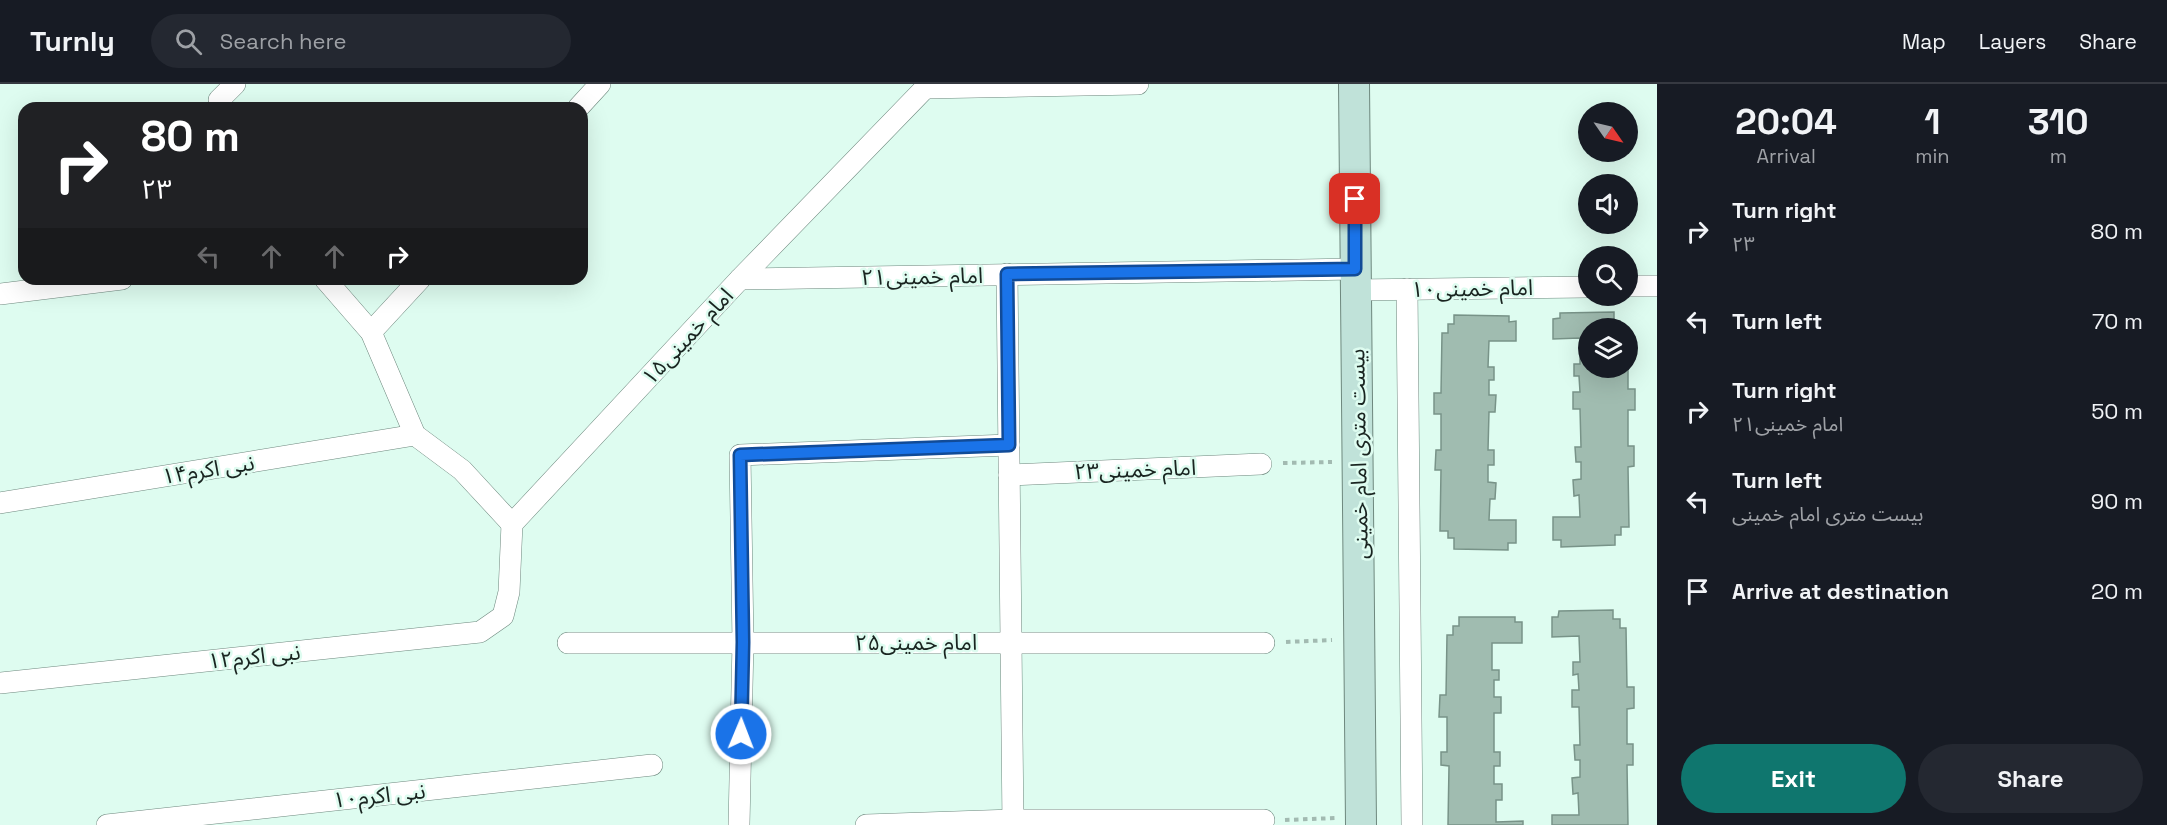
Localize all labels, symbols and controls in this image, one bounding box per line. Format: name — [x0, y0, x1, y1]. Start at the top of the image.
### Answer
search box — [151, 14, 571, 68]
text: Turnly — [30, 23, 115, 59]
icon: search — [172, 25, 205, 58]
text: Search here — [220, 27, 347, 55]
text: Map — [1902, 28, 1946, 55]
text: Layers — [1979, 28, 2046, 55]
text: Share — [2079, 28, 2137, 55]
text: 20:04 — [1735, 99, 1837, 145]
text: 1 — [1924, 99, 1941, 145]
text: 310 — [2028, 99, 2089, 145]
north arrow — [1578, 102, 1638, 162]
map controls — [1578, 102, 1638, 378]
text: 80 m — [141, 110, 240, 163]
icon: right — [42, 126, 120, 204]
text: Arrival — [1756, 143, 1816, 169]
text: min — [1915, 143, 1950, 169]
text: m — [2050, 143, 2067, 169]
text: ۲۳ — [141, 172, 172, 207]
pin — [1329, 173, 1380, 224]
button: sound — [1578, 174, 1638, 234]
icon: arrive — [1338, 182, 1371, 215]
text: Turn right — [1732, 196, 1837, 224]
icon: right — [1681, 215, 1714, 248]
text: 80 m — [2091, 217, 2143, 245]
text: ۲۳ — [1732, 231, 1755, 257]
icon: left — [192, 240, 225, 273]
icon: ahead — [255, 240, 288, 273]
icon: ahead — [318, 240, 351, 273]
icon: right — [381, 240, 414, 273]
button: search — [1578, 246, 1638, 306]
street label: امام خمینی۲۱ — [861, 261, 983, 294]
street label: امام خمینی۱۰ — [1411, 273, 1533, 306]
street label: ۱۵امام خمینی — [635, 282, 741, 392]
icon: left — [1681, 305, 1714, 338]
text: Turn left — [1732, 307, 1822, 335]
text: 70 m — [2092, 307, 2143, 335]
button: layers — [1578, 318, 1638, 378]
street label: بیست متری امام خمینی — [1342, 348, 1377, 559]
text: Turn right — [1732, 376, 1837, 404]
icon: right — [1681, 395, 1714, 428]
text: 50 m — [2091, 397, 2143, 425]
text: امام خمینی۲۱ — [1732, 411, 1843, 437]
street label: نبی اکرم۱۴ — [160, 448, 257, 493]
street label: امام خمینی۲۳ — [1073, 453, 1197, 488]
text: Turn left — [1732, 466, 1822, 494]
icon: left — [1681, 485, 1714, 518]
text: 90 m — [2091, 487, 2143, 515]
text: بیست متری امام خمینی — [1732, 501, 1923, 527]
icon: arrive — [1681, 575, 1714, 608]
text: Arrive at destination — [1732, 577, 1949, 605]
text: 20 m — [2091, 577, 2143, 605]
street label: امام خمینی۲۵ — [855, 628, 977, 659]
street label: نبی اکرم۱۲ — [206, 637, 302, 678]
position arrow — [709, 702, 773, 766]
button: Exit — [1681, 744, 1906, 813]
button: Share — [1918, 744, 2143, 813]
street label: نبی اکرم۱۰ — [331, 776, 427, 817]

